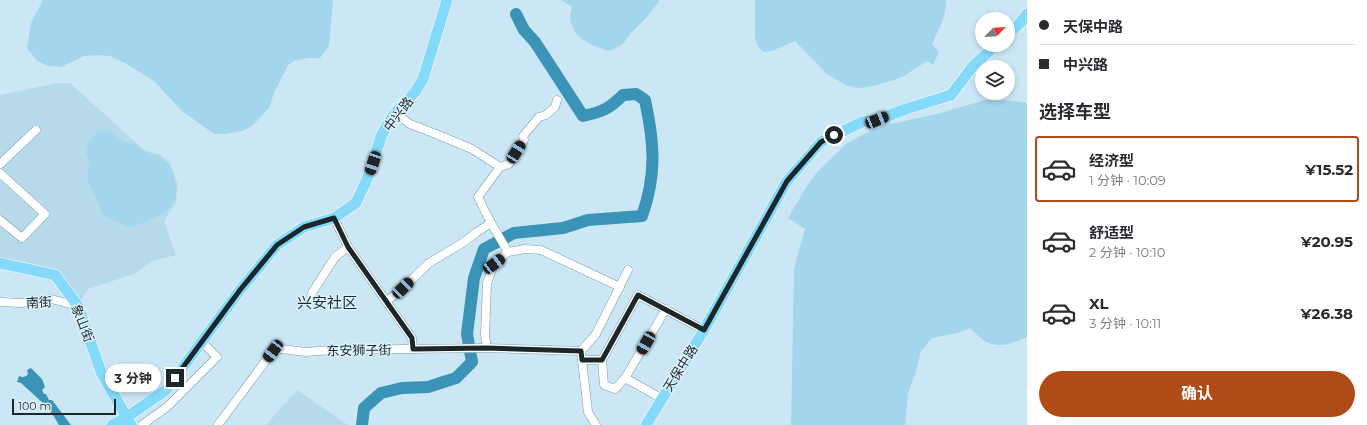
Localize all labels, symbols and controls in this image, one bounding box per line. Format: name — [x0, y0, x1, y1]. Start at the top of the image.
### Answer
north arrow — [975, 12, 1015, 52]
map controls — [975, 12, 1015, 100]
text: 天保中路 — [1063, 17, 1123, 36]
text: 中兴路 — [1063, 55, 1108, 74]
button: layers — [975, 60, 1015, 100]
street label: 中兴路 — [380, 94, 416, 134]
text: 选择车型 — [1039, 101, 1111, 123]
car — [864, 110, 890, 130]
route start — [825, 126, 843, 144]
car — [505, 139, 527, 165]
car — [364, 150, 382, 176]
icon: car — [1041, 151, 1077, 187]
text: 经济型 — [1089, 151, 1134, 170]
text: ¥15.52 — [1305, 160, 1353, 179]
text: 1 分钟 · 10:09 — [1089, 172, 1166, 188]
icon: car — [1041, 223, 1077, 259]
text: 舒适型 — [1089, 223, 1134, 242]
text: ¥20.95 — [1301, 232, 1353, 251]
text: 2 分钟 · 10:10 — [1089, 244, 1165, 260]
car — [481, 252, 507, 276]
car — [390, 275, 416, 301]
street label: 南街 — [26, 293, 52, 311]
district label: 兴安社区 — [297, 293, 357, 312]
text: XL — [1089, 294, 1108, 313]
icon: car — [1041, 295, 1077, 331]
street label: 象山街 — [68, 302, 98, 344]
text: ¥26.38 — [1301, 304, 1353, 323]
text: 3 分钟 · 10:11 — [1089, 315, 1161, 331]
car — [635, 330, 657, 356]
car — [261, 338, 285, 364]
street label: 东安狮子街 — [326, 341, 392, 359]
street label: 天保中路 — [659, 342, 701, 394]
callout: 3 分钟 — [105, 364, 161, 392]
route end — [166, 369, 184, 387]
text: 3 分钟 — [114, 370, 152, 386]
button: 确认 — [1039, 371, 1355, 417]
scale bar — [12, 397, 116, 416]
text: 100 m — [18, 399, 51, 413]

